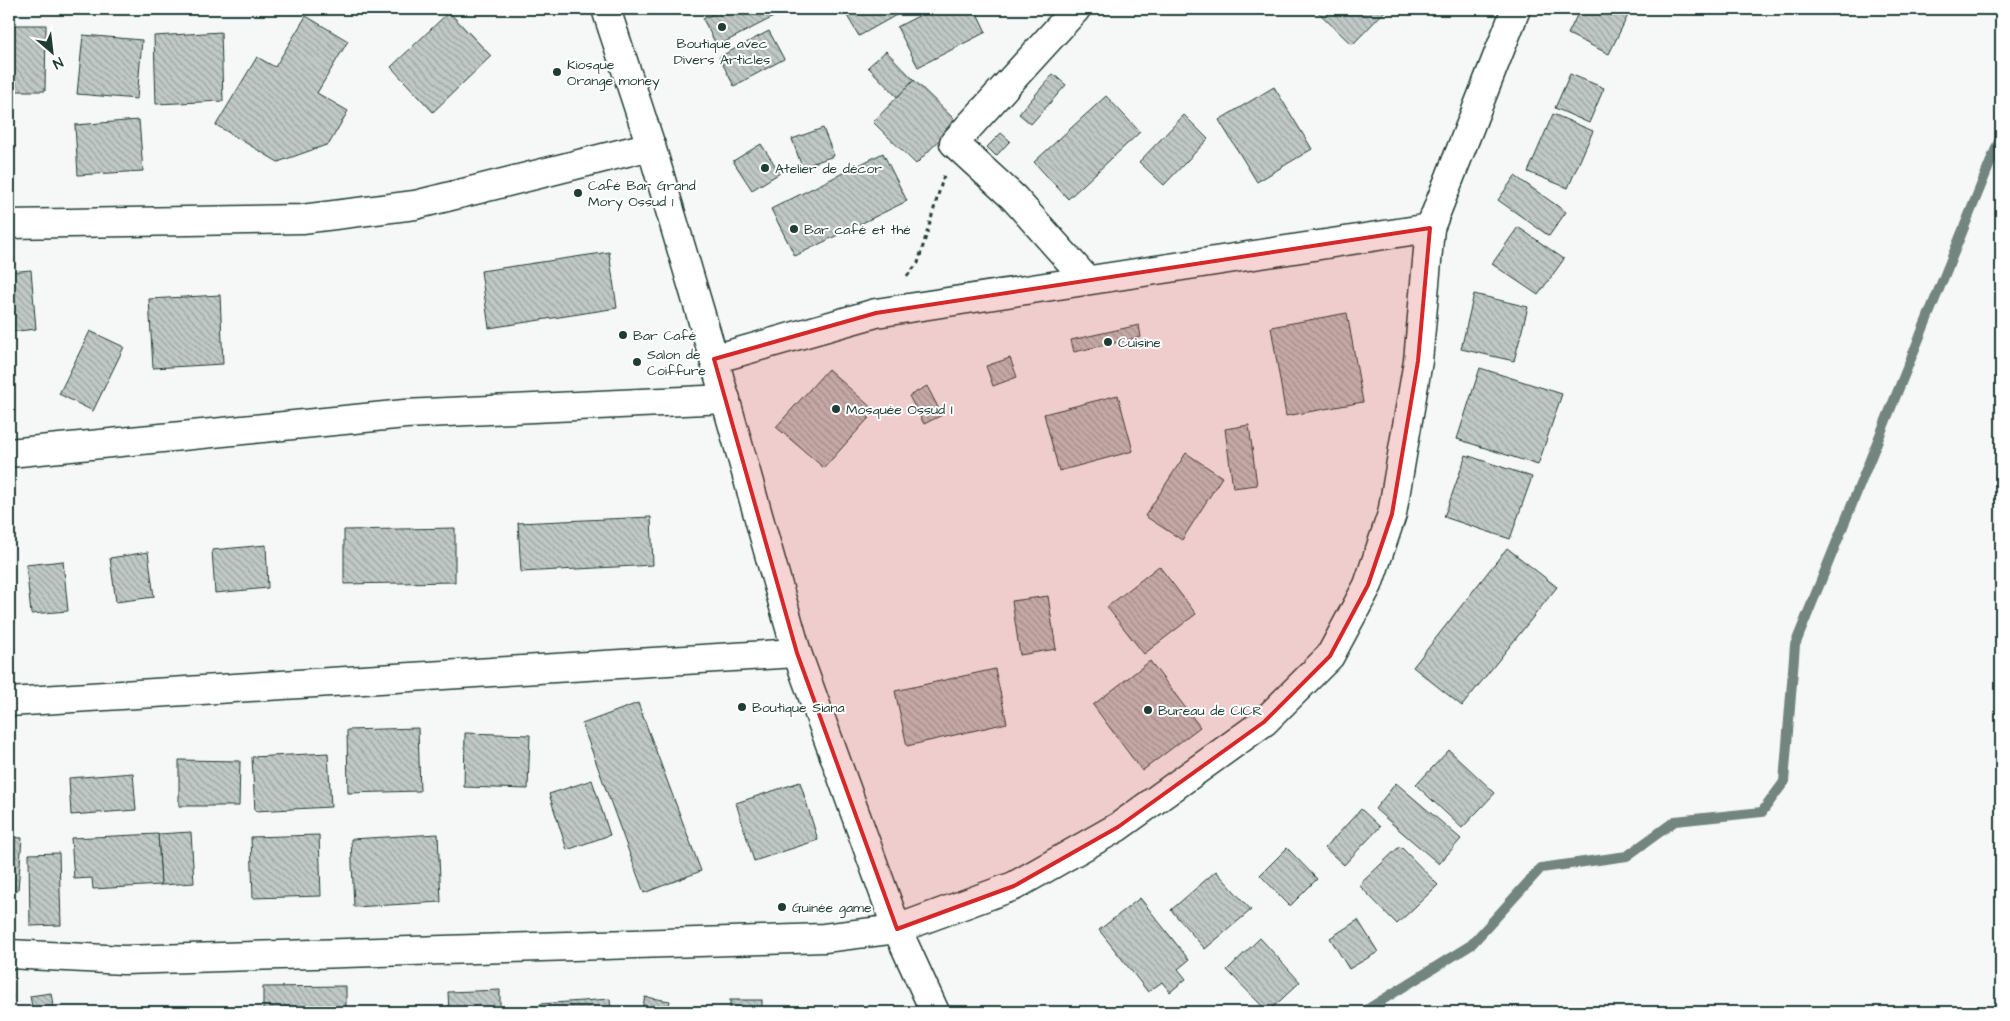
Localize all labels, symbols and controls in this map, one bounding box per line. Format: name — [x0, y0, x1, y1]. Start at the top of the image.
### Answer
marker: Boutique avec Divers Articles — [716, 21, 728, 33]
north arrow — [28, 28, 78, 78]
place label: Boutique avec Divers Articles — [674, 34, 770, 70]
text: N — [49, 52, 66, 74]
place label: Kiosque Orange money — [567, 55, 660, 91]
marker: Kiosque Orange money — [551, 66, 563, 78]
place label: Atelier de décor — [775, 159, 882, 179]
marker: Atelier de décor — [759, 162, 771, 174]
place label: Café Bar Grand Mory Ossud 1 — [588, 176, 696, 212]
marker: Café Bar Grand Mory Ossud 1 — [572, 187, 584, 199]
place label: Bar café et thé — [804, 220, 911, 240]
marker: Bar café et thé — [788, 223, 800, 235]
place label: Bar Café — [633, 326, 697, 346]
marker: Bar Café — [617, 329, 629, 341]
place label: Cuisine — [1118, 333, 1161, 353]
marker: Cuisine — [1102, 336, 1114, 348]
place label: Salon de Coiffure — [647, 345, 706, 381]
marker: Salon de Coiffure — [631, 356, 643, 368]
place label: Mosquée Ossud I — [846, 400, 953, 420]
marker: Mosquée Ossud I — [830, 403, 842, 415]
place label: Boutique Siana — [752, 698, 845, 718]
marker: Boutique Siana — [736, 701, 748, 713]
place label: Bureau de CICR — [1158, 701, 1263, 721]
marker: Bureau de CICR — [1142, 704, 1154, 716]
place label: Guinée game — [792, 898, 872, 918]
marker: Guinée game — [776, 901, 788, 913]

